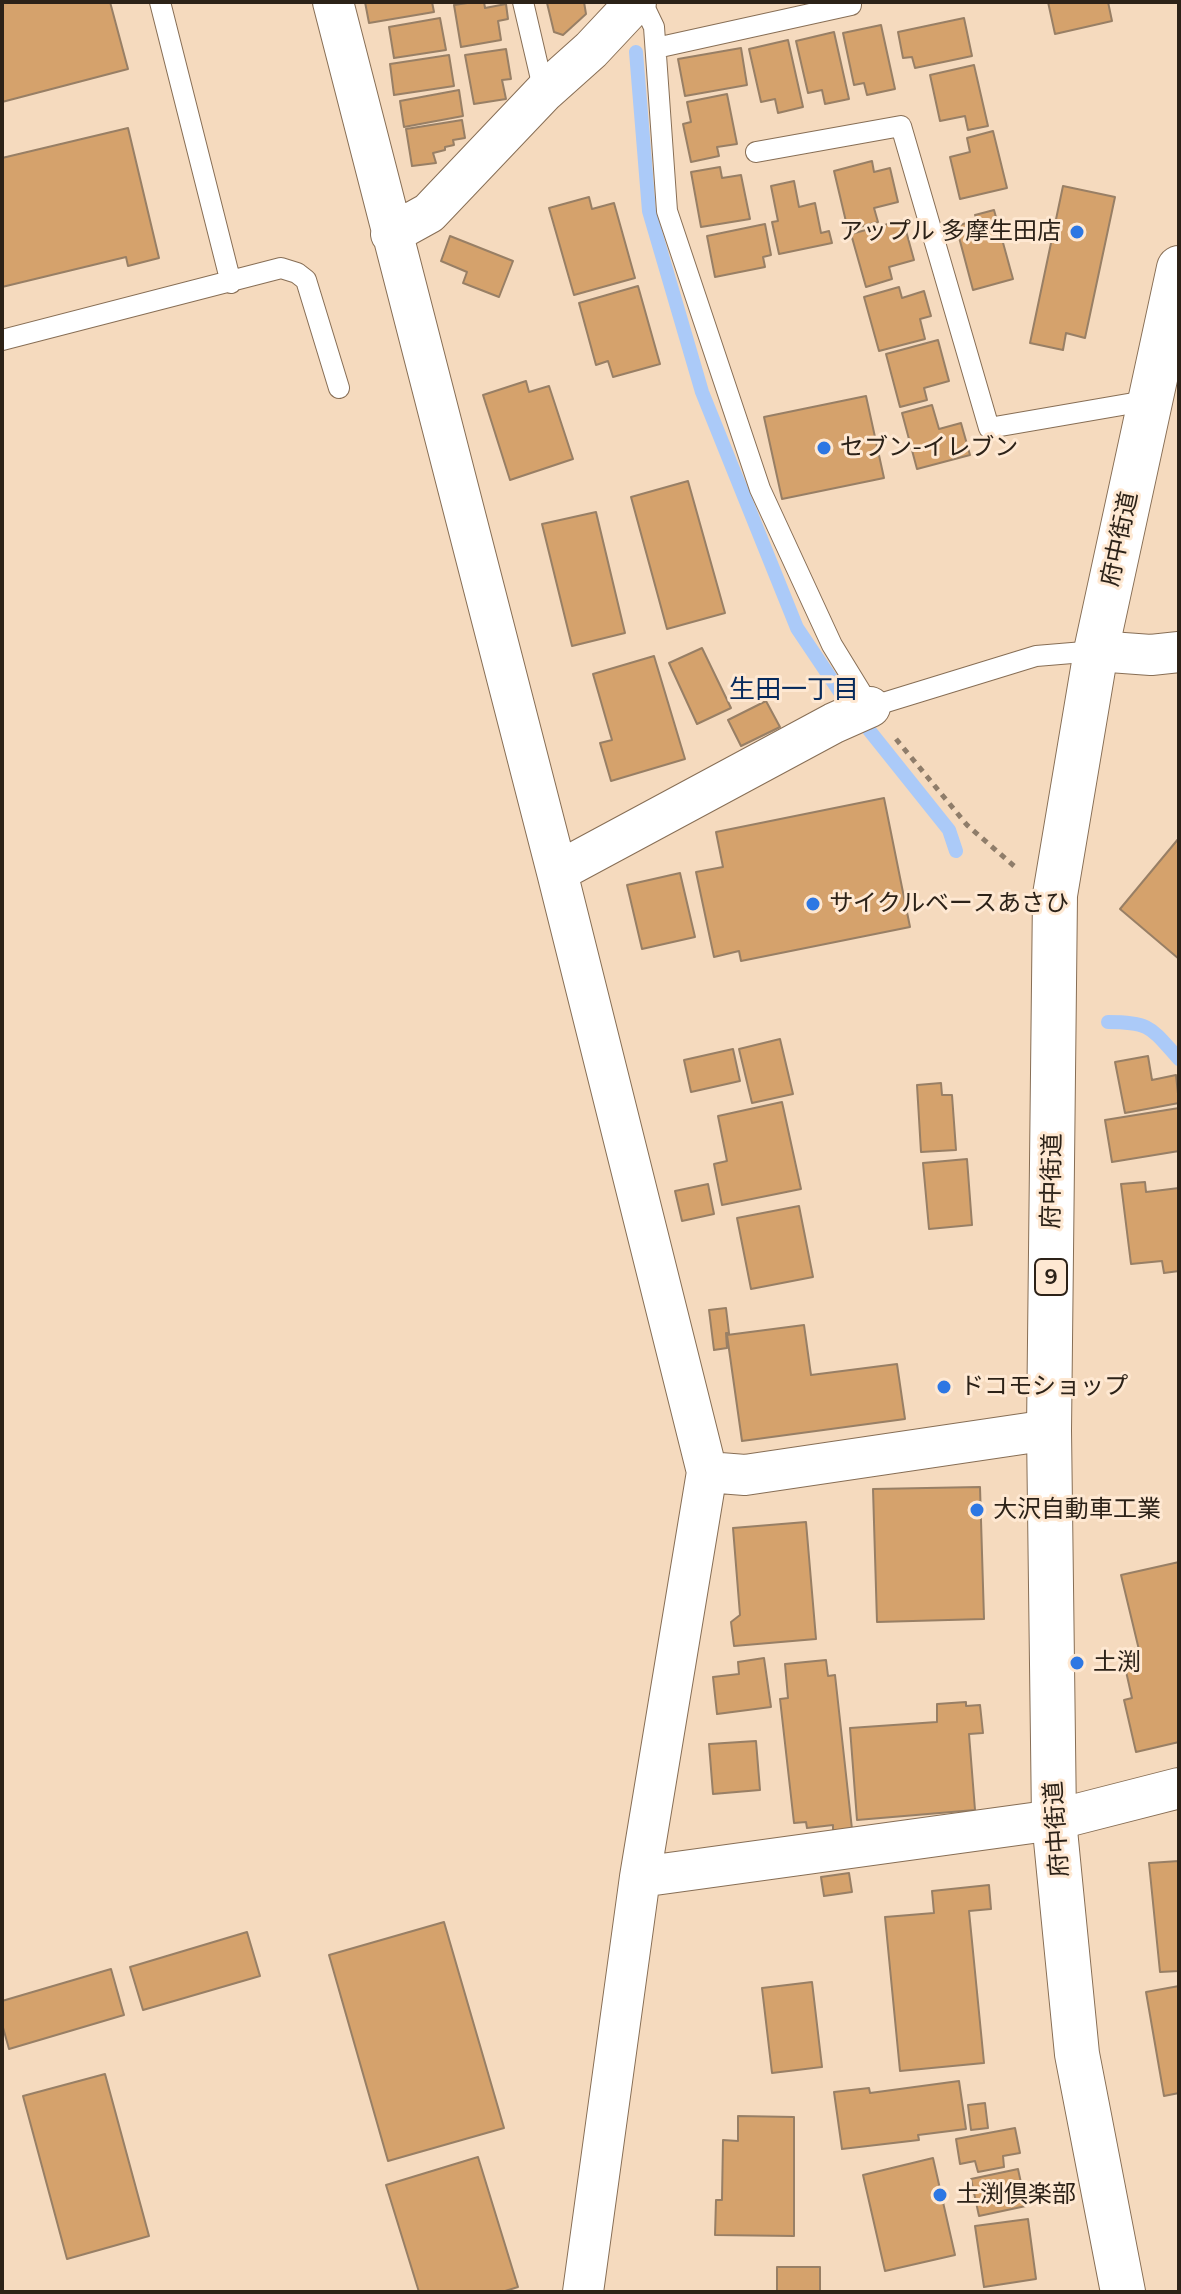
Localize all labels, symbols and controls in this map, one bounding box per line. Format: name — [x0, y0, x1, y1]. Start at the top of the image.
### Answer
place label: アップル 多摩生田店 — [839, 218, 1061, 246]
marker: アップル 多摩生田店 — [1068, 223, 1086, 241]
place label: セブン-イレブン — [840, 434, 1018, 462]
marker: セブン-イレブン — [815, 439, 833, 457]
street label: 府中街道 — [1096, 489, 1144, 589]
district label: 生田一丁目 — [729, 674, 859, 706]
place label: サイクルベースあさひ — [829, 890, 1069, 918]
marker: サイクルベースあさひ — [804, 895, 822, 913]
street label: 府中街道 — [1037, 1133, 1067, 1229]
road number: 9 — [1035, 1259, 1067, 1295]
place label: ドコモショップ — [960, 1373, 1128, 1401]
marker: ドコモショップ — [935, 1378, 953, 1396]
place label: 大沢自動車工業 — [993, 1496, 1161, 1524]
marker: 大沢自動車工業 — [968, 1501, 986, 1519]
place label: 土渕 — [1093, 1649, 1141, 1677]
marker: 土渕 — [1068, 1654, 1086, 1672]
street label: 府中街道 — [1039, 1780, 1075, 1878]
place label: 土渕倶楽部 — [956, 2181, 1076, 2209]
marker: 土渕倶楽部 — [931, 2186, 949, 2204]

